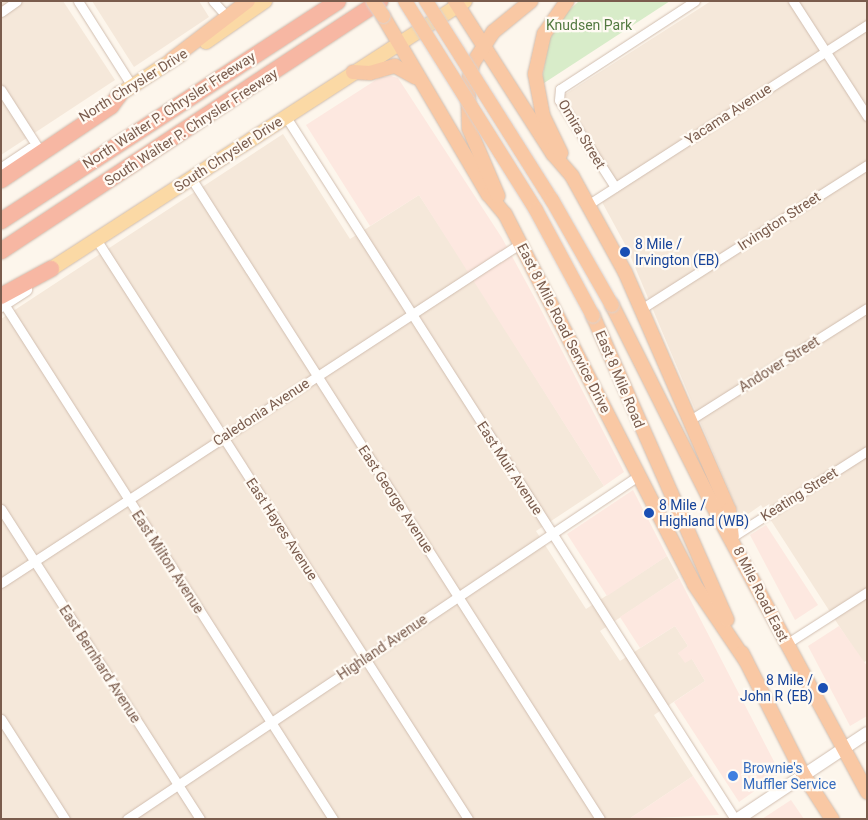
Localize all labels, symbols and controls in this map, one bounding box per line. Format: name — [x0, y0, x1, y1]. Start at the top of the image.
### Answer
park label: Knudsen Park — [546, 17, 632, 33]
street label: North Chrysler Drive — [76, 45, 190, 125]
street label: North Walter P. Chrysler Freeway — [80, 48, 258, 172]
street label: South Walter P. Chrysler Freeway — [101, 65, 281, 189]
street label: Yacama Avenue — [682, 80, 774, 148]
street label: Omira Street — [555, 96, 609, 172]
street label: South Chrysler Drive — [171, 113, 285, 195]
street label: Irvington Street — [735, 188, 823, 254]
place label: 8 Mile / Irvington (EB) — [635, 236, 719, 268]
street label: East 8 Mile Road Service Drive — [514, 240, 614, 416]
marker: 8 Mile / Irvington (EB) — [619, 246, 631, 258]
street label: East 8 Mile Road — [592, 328, 648, 430]
street label: Andover Street — [736, 333, 822, 395]
street label: Caledonia Avenue — [210, 375, 312, 449]
street label: East Muir Avenue — [473, 418, 547, 518]
street label: East George Avenue — [355, 442, 437, 556]
street label: Keating Street — [757, 464, 841, 524]
street label: East Hayes Avenue — [243, 475, 321, 583]
place label: 8 Mile / Highland (WB) — [659, 497, 749, 530]
street label: East Milton Avenue — [128, 507, 208, 617]
marker: 8 Mile / Highland (WB) — [643, 507, 655, 519]
street label: 8 Mile Road East — [730, 544, 792, 644]
street label: East Bernhard Avenue — [56, 602, 144, 726]
street label: Highland Avenue — [334, 611, 430, 683]
place label: 8 Mile / John R (EB) — [740, 672, 813, 704]
marker: 8 Mile / John R (EB) — [817, 682, 829, 694]
place label: Brownie's Muffler Service — [743, 760, 836, 792]
marker: Brownie's Muffler Service — [727, 770, 739, 782]

